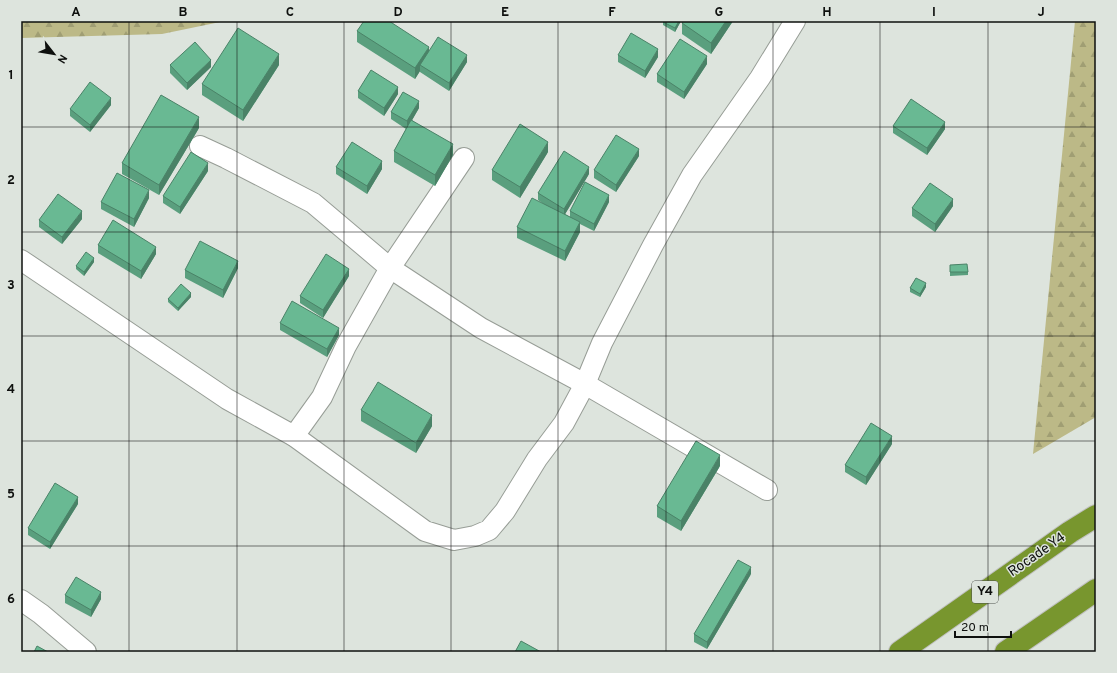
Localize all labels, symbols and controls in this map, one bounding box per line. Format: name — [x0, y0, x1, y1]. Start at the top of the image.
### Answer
text: A — [71, 5, 81, 21]
text: B — [179, 5, 188, 21]
text: C — [286, 5, 294, 21]
text: D — [393, 5, 403, 21]
text: E — [501, 5, 509, 21]
text: F — [608, 5, 616, 21]
text: G — [715, 5, 724, 21]
text: H — [822, 5, 832, 21]
text: I — [932, 5, 936, 21]
text: J — [1037, 5, 1045, 21]
north arrow — [34, 34, 74, 74]
text: N — [54, 52, 70, 66]
text: 1 — [8, 68, 14, 84]
text: 2 — [7, 173, 15, 189]
text: 3 — [7, 278, 15, 294]
text: 4 — [7, 382, 15, 398]
text: 5 — [7, 487, 15, 503]
street label: Rocade Y4 — [1005, 529, 1069, 581]
road number: Y4 — [972, 581, 998, 603]
text: 6 — [7, 592, 15, 608]
scale bar — [955, 613, 1011, 639]
text: 20 m — [961, 620, 989, 636]

